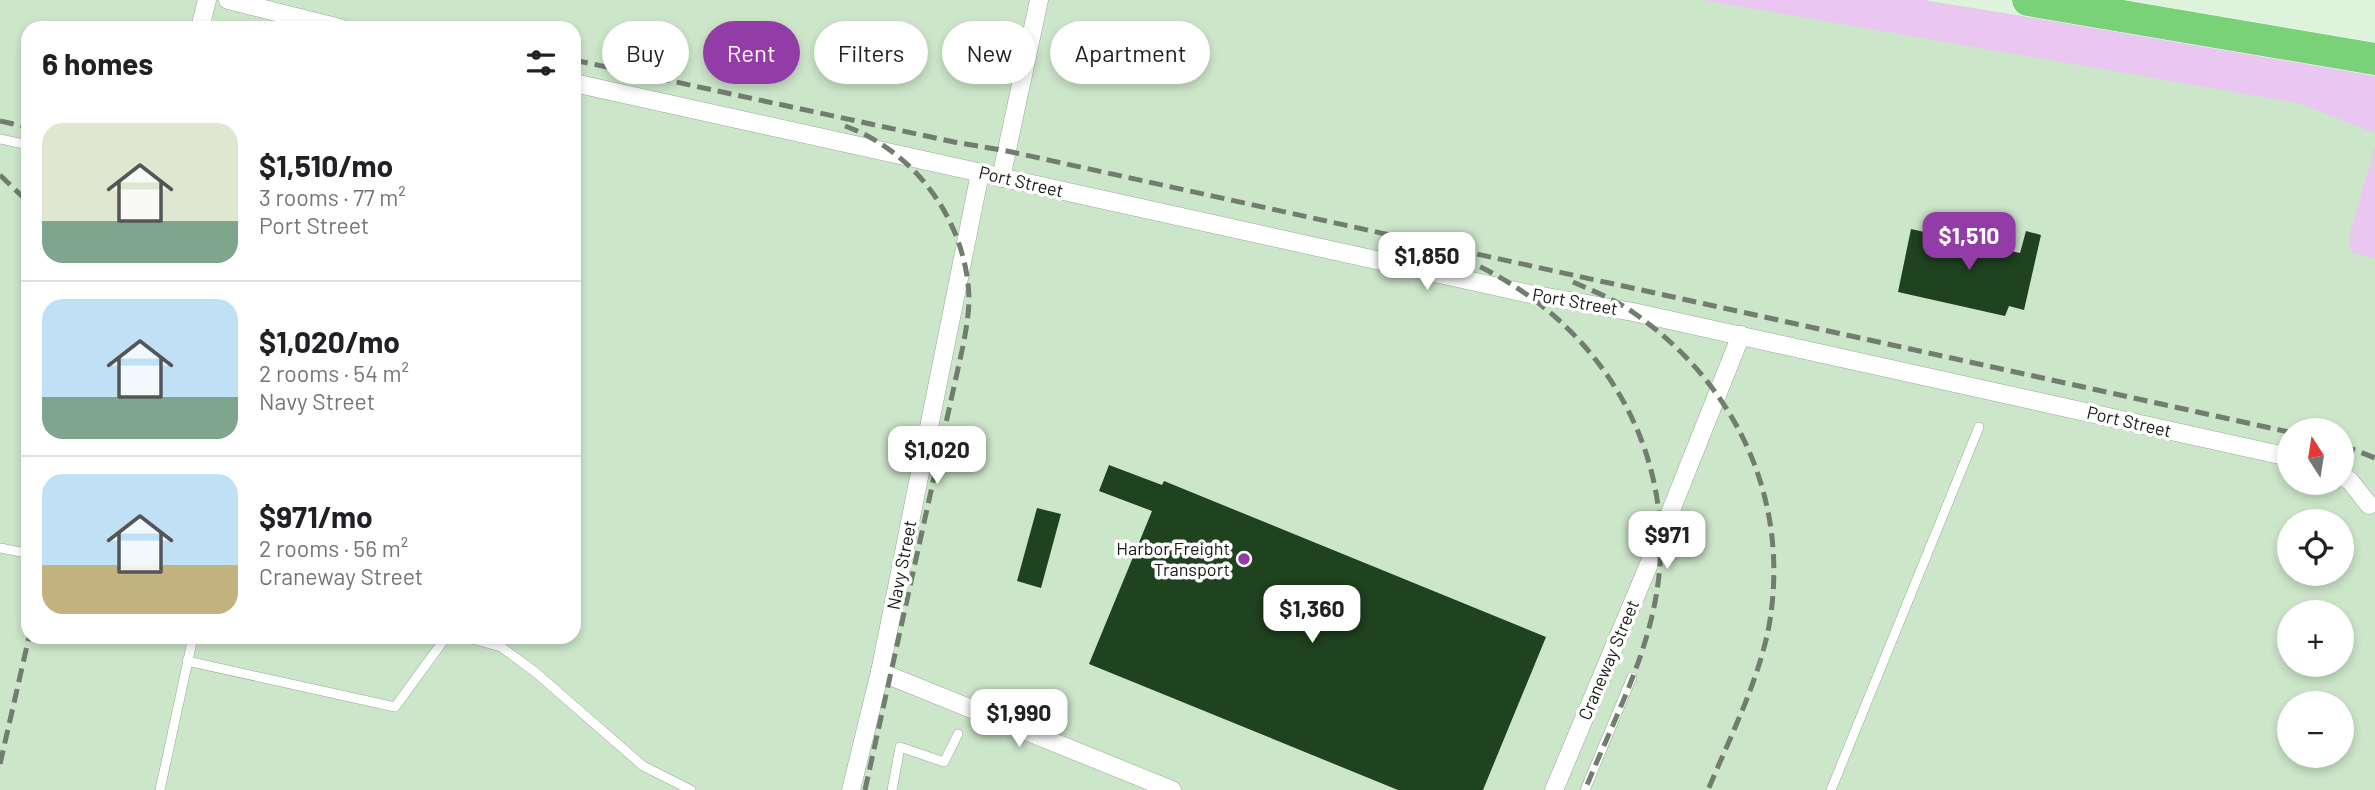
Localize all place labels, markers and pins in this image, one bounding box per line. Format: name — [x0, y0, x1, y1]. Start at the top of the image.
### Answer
pin: $1,510 — [1912, 212, 2026, 272]
pin: $1,850 — [1370, 232, 1484, 292]
pin: $1,020 — [880, 426, 994, 486]
pin: $971 — [1626, 512, 1708, 571]
place label: Harbor Freight Transport — [1116, 537, 1230, 580]
marker: Harbor Freight Transport — [1236, 551, 1252, 567]
pin: $1,360 — [1255, 586, 1369, 645]
pin: $1,990 — [962, 690, 1076, 749]

